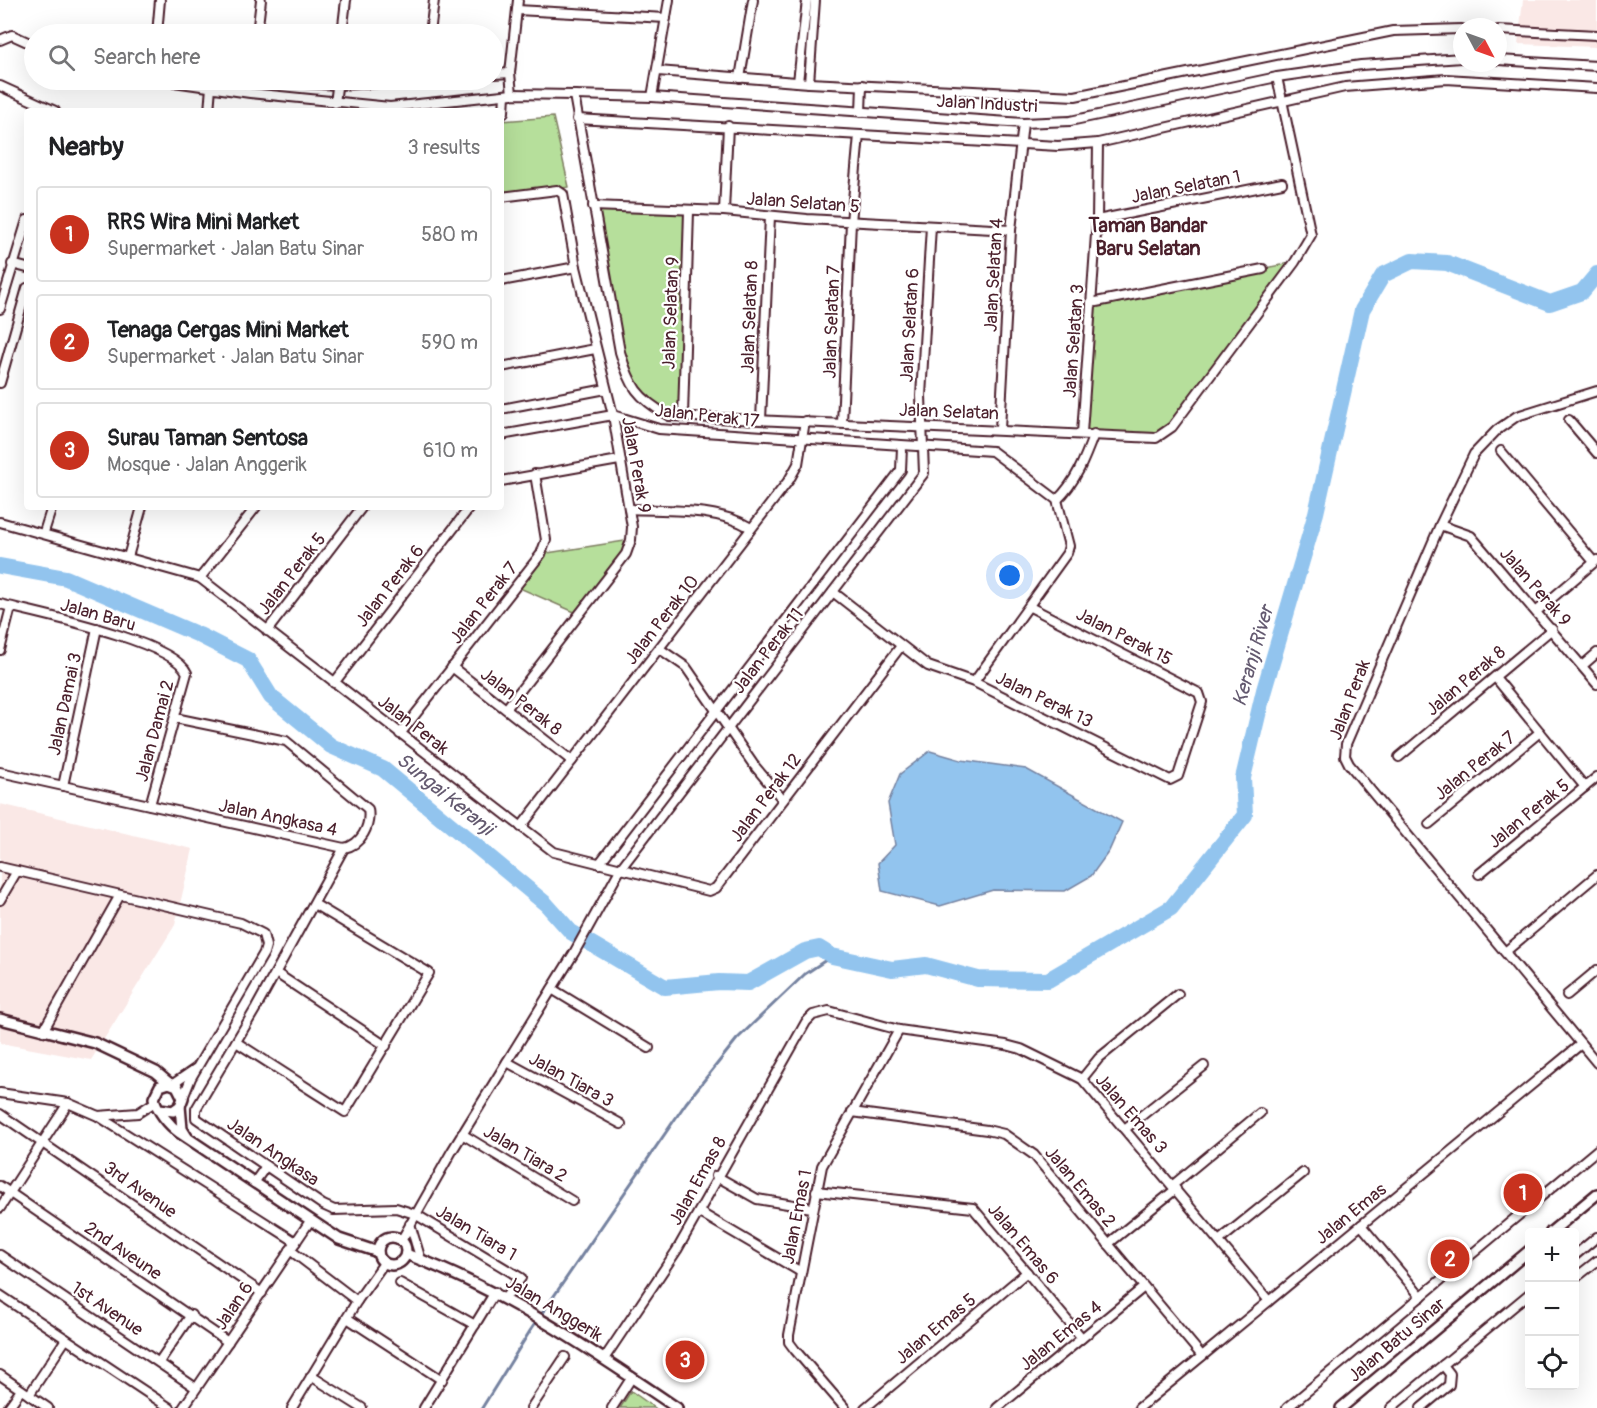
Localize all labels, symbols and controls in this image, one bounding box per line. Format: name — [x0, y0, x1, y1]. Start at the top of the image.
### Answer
north arrow — [1453, 18, 1507, 72]
search box — [24, 24, 504, 90]
icon: search — [45, 41, 78, 74]
text: Search here — [93, 43, 200, 71]
street label: Jalan Industri — [936, 90, 1038, 118]
text: Nearby — [48, 131, 124, 163]
text: 3 results — [408, 135, 480, 160]
street label: Jalan Selatan 1 — [1129, 165, 1243, 209]
street label: Jalan Selatan 5 — [746, 188, 860, 218]
text: RRS Wira Mini Market — [107, 208, 299, 236]
district label: Taman Bandar Baru Selatan — [1088, 213, 1208, 261]
street label: Jalan Selatan 4 — [980, 217, 1009, 333]
text: 1 — [66, 222, 73, 247]
text: 580 m — [421, 222, 478, 247]
text: Supermarket · Jalan Batu Sinar — [107, 236, 364, 261]
street label: Jalan Selatan 9 — [658, 256, 684, 370]
street label: Jalan Selatan 8 — [737, 260, 763, 374]
street label: Jalan Selatan 7 — [819, 264, 845, 379]
street label: Jalan Selatan 6 — [896, 267, 924, 383]
street label: Jalan Selatan 3 — [1059, 283, 1089, 399]
text: Tenaga Cergas Mini Market — [107, 316, 349, 344]
text: 2 — [64, 330, 75, 355]
text: 590 m — [421, 330, 478, 355]
text: Supermarket · Jalan Batu Sinar — [107, 344, 364, 369]
street label: Jalan Perak 17 — [654, 399, 761, 433]
street label: Jalan Selatan — [899, 399, 999, 425]
street label: Jalan Perak 9 — [616, 415, 656, 515]
text: Surau Taman Sentosa — [107, 424, 308, 452]
text: 3 — [64, 438, 75, 463]
text: 610 m — [423, 438, 478, 463]
text: Mosque · Jalan Anggerik — [107, 452, 307, 477]
street label: Jalan Perak 5 — [253, 528, 331, 620]
street label: Jalan Perak 6 — [351, 540, 429, 632]
street label: Jalan Perak 9 — [1494, 543, 1576, 631]
street label: Jalan Perak 7 — [445, 557, 523, 649]
your location — [995, 561, 1024, 590]
street label: Jalan Perak 10 — [620, 571, 704, 669]
street label: Jalan Baru — [58, 593, 138, 637]
water label: Keranji River — [1227, 600, 1280, 709]
street label: Jalan Perak 15 — [1072, 603, 1176, 671]
street label: Jalan Perak 11 — [727, 604, 809, 698]
street label: Jalan Perak 8 — [1421, 641, 1511, 721]
street label: Jalan Damai 3 — [43, 651, 87, 757]
street label: Jalan Perak — [1324, 656, 1376, 743]
street label: Jalan Perak 8 — [476, 663, 566, 741]
street label: Jalan Perak 13 — [992, 667, 1096, 733]
street label: Jalan Damai 2 — [130, 678, 180, 784]
street label: Jalan Perak — [373, 690, 454, 760]
street label: Jalan Perak 7 — [1430, 726, 1521, 806]
water label: Sungai Keranji — [391, 747, 501, 843]
street label: Jalan Perak 12 — [725, 749, 807, 847]
street label: Jalan Perak 5 — [1484, 774, 1574, 854]
street label: Jalan Angkasa 4 — [217, 794, 340, 842]
street label: Jalan Tiara 3 — [525, 1047, 617, 1113]
street label: Jalan Emas 3 — [1090, 1069, 1172, 1159]
street label: Jalan Angkasa — [222, 1113, 324, 1191]
street label: Jalan Tiara 2 — [479, 1120, 571, 1188]
street label: Jalan Emas 8 — [664, 1133, 732, 1229]
street label: Jalan Emas 2 — [1039, 1142, 1121, 1232]
street label: 3rd Avenue — [99, 1156, 181, 1224]
street label: Jalan Emas 1 — [777, 1168, 817, 1266]
pin: 1 — [1504, 1170, 1543, 1216]
street label: Jalan Emas — [1311, 1178, 1391, 1250]
street label: Jalan Emas 6 — [982, 1199, 1064, 1289]
street label: Jalan Tiara 1 — [431, 1200, 521, 1266]
street label: 2nd Aveune — [80, 1217, 166, 1285]
map controls — [1525, 1228, 1579, 1390]
button: + — [1525, 1228, 1579, 1282]
pin: 2 — [1430, 1236, 1470, 1282]
street label: Jalan Anggerik — [501, 1271, 607, 1347]
street label: 1st Avenue — [67, 1277, 147, 1341]
street label: Jalan 6 — [209, 1277, 259, 1335]
button: − — [1525, 1282, 1579, 1336]
street label: Jalan Emas 5 — [891, 1288, 981, 1370]
street label: Jalan Batu Sinar — [1344, 1292, 1451, 1387]
street label: Jalan Emas 4 — [1015, 1295, 1107, 1376]
button: locate — [1525, 1336, 1579, 1390]
pin: 3 — [666, 1338, 704, 1382]

